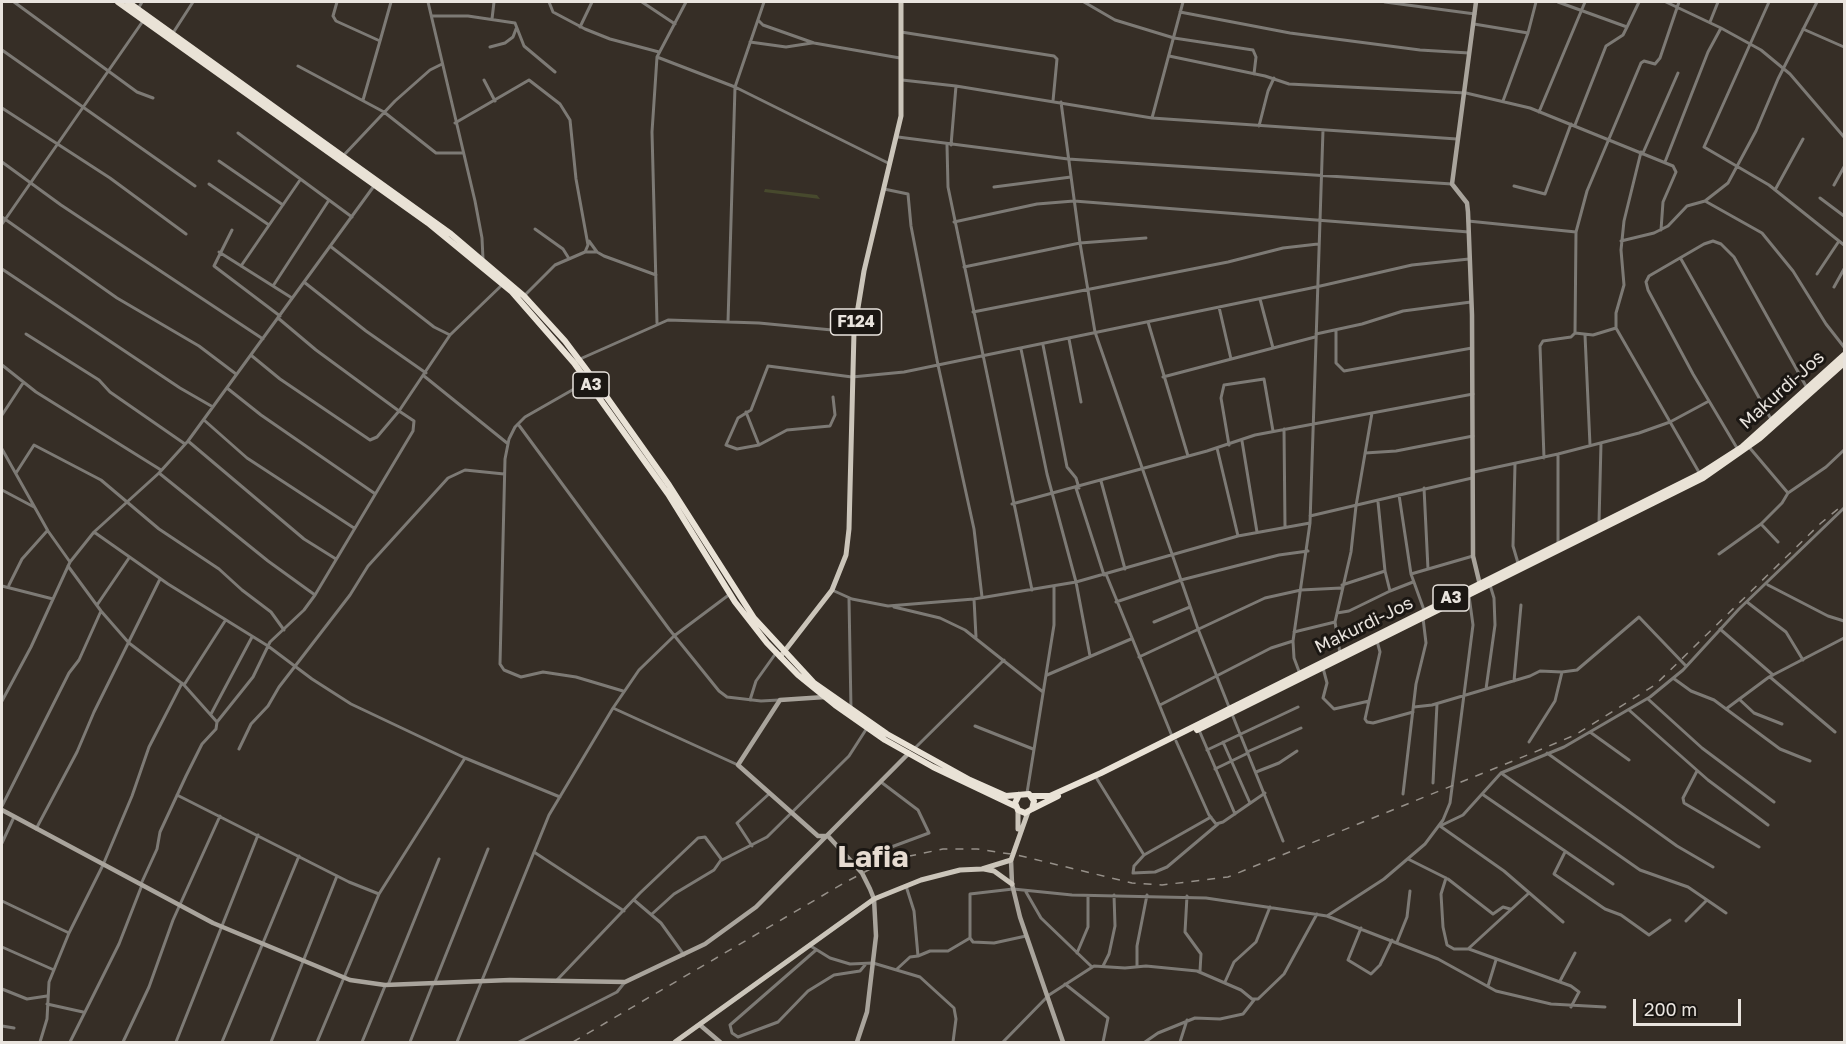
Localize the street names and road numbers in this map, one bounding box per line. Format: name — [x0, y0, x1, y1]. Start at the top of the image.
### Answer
road number: F124 — [830, 309, 882, 335]
street label: Makurdi-Jos — [1735, 346, 1829, 434]
road number: A3 — [573, 372, 609, 398]
road number: A3 — [1433, 585, 1469, 611]
street label: Makurdi-Jos — [1311, 592, 1417, 658]

